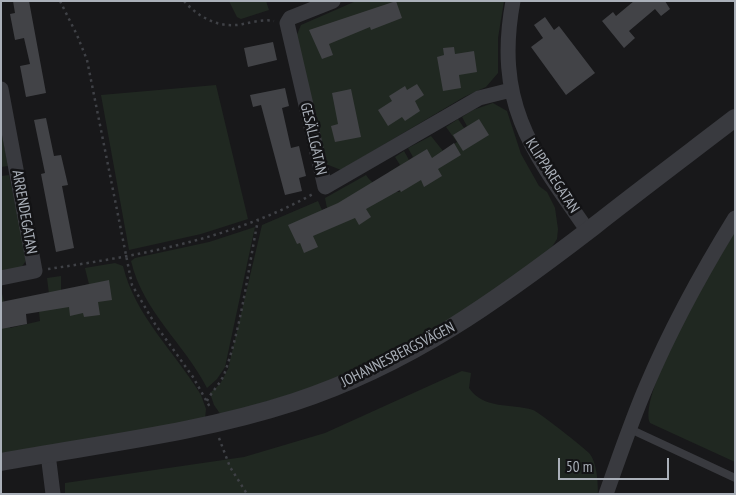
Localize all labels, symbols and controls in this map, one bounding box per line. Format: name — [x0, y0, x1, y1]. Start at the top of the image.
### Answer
street label: GESÄLLGATAN — [296, 101, 330, 177]
street label: KLIPPAREGATAN — [521, 135, 583, 217]
street label: ARRENDEGATAN — [8, 169, 40, 255]
street label: JOHANNESBERGSVÄGEN — [338, 319, 458, 391]
scale bar — [561, 448, 672, 480]
text: 50 m — [566, 457, 592, 476]

